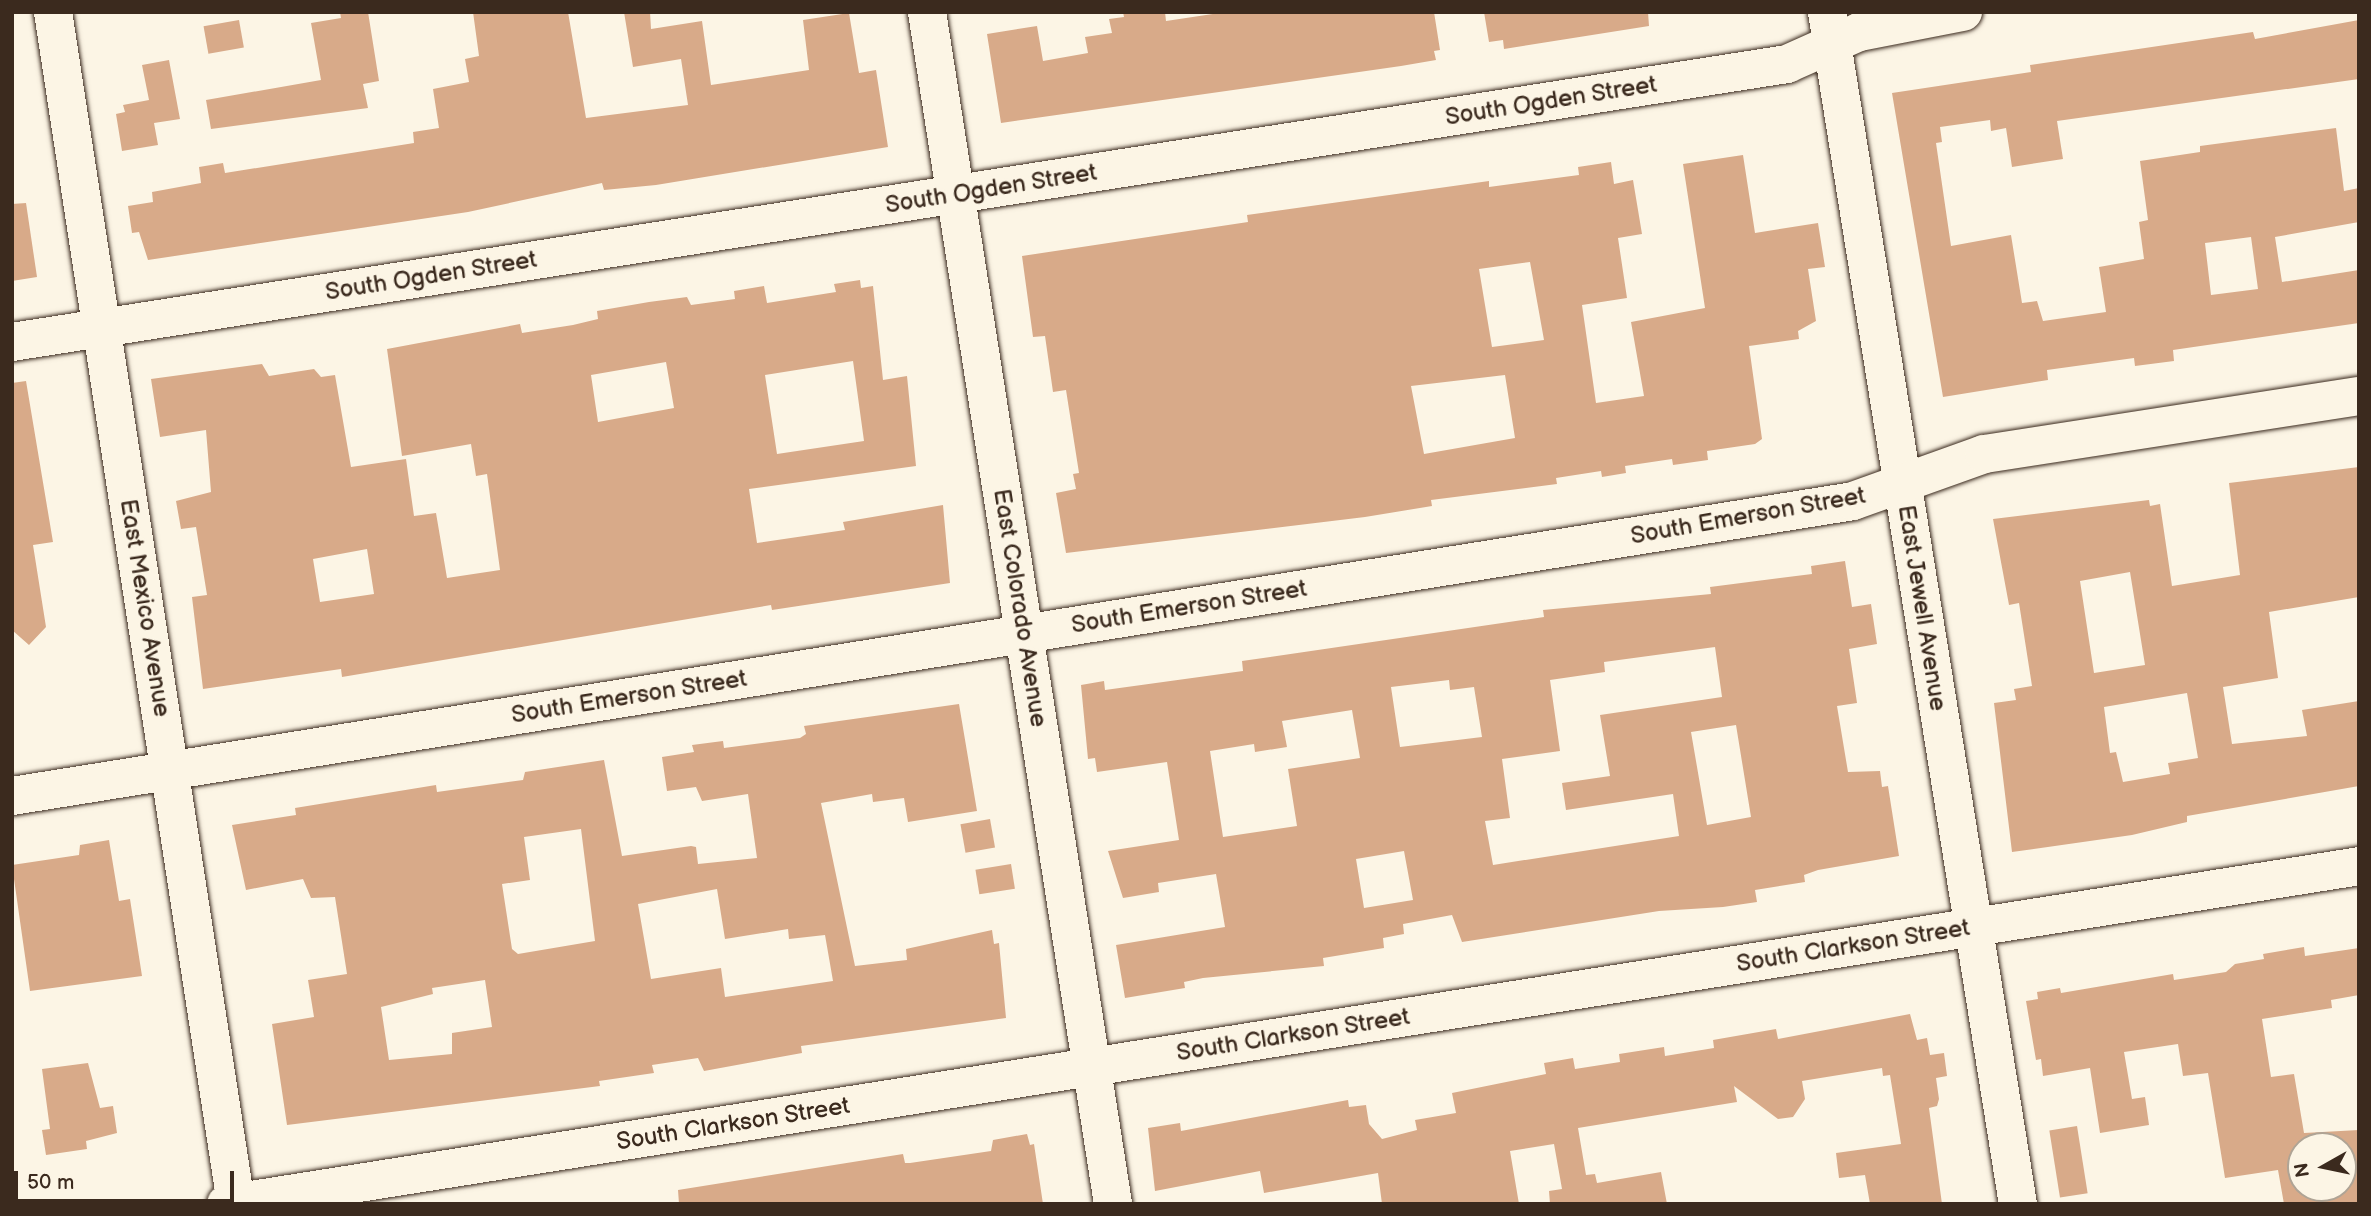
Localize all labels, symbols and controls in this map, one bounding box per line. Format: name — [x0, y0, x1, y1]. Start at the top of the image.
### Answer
street label: South Ogden Street — [1443, 70, 1659, 132]
street label: South Ogden Street — [883, 158, 1099, 220]
street label: South Ogden Street — [323, 245, 539, 307]
street label: South Emerson Street — [1628, 481, 1868, 551]
street label: East Colorado Avenue — [987, 487, 1053, 729]
street label: East Mexico Avenue — [114, 497, 176, 719]
street label: East Jewell Avenue — [1891, 502, 1953, 714]
street label: South Emerson Street — [1069, 574, 1309, 640]
street label: South Emerson Street — [509, 664, 749, 730]
street label: South Clarkson Street — [1734, 913, 1972, 979]
street label: South Clarkson Street — [1174, 1002, 1412, 1068]
street label: South Clarkson Street — [614, 1091, 852, 1157]
north arrow — [2287, 1132, 2357, 1202]
scale bar — [18, 1156, 238, 1200]
text: N — [2290, 1161, 2315, 1179]
text: 50 m — [27, 1170, 74, 1195]

